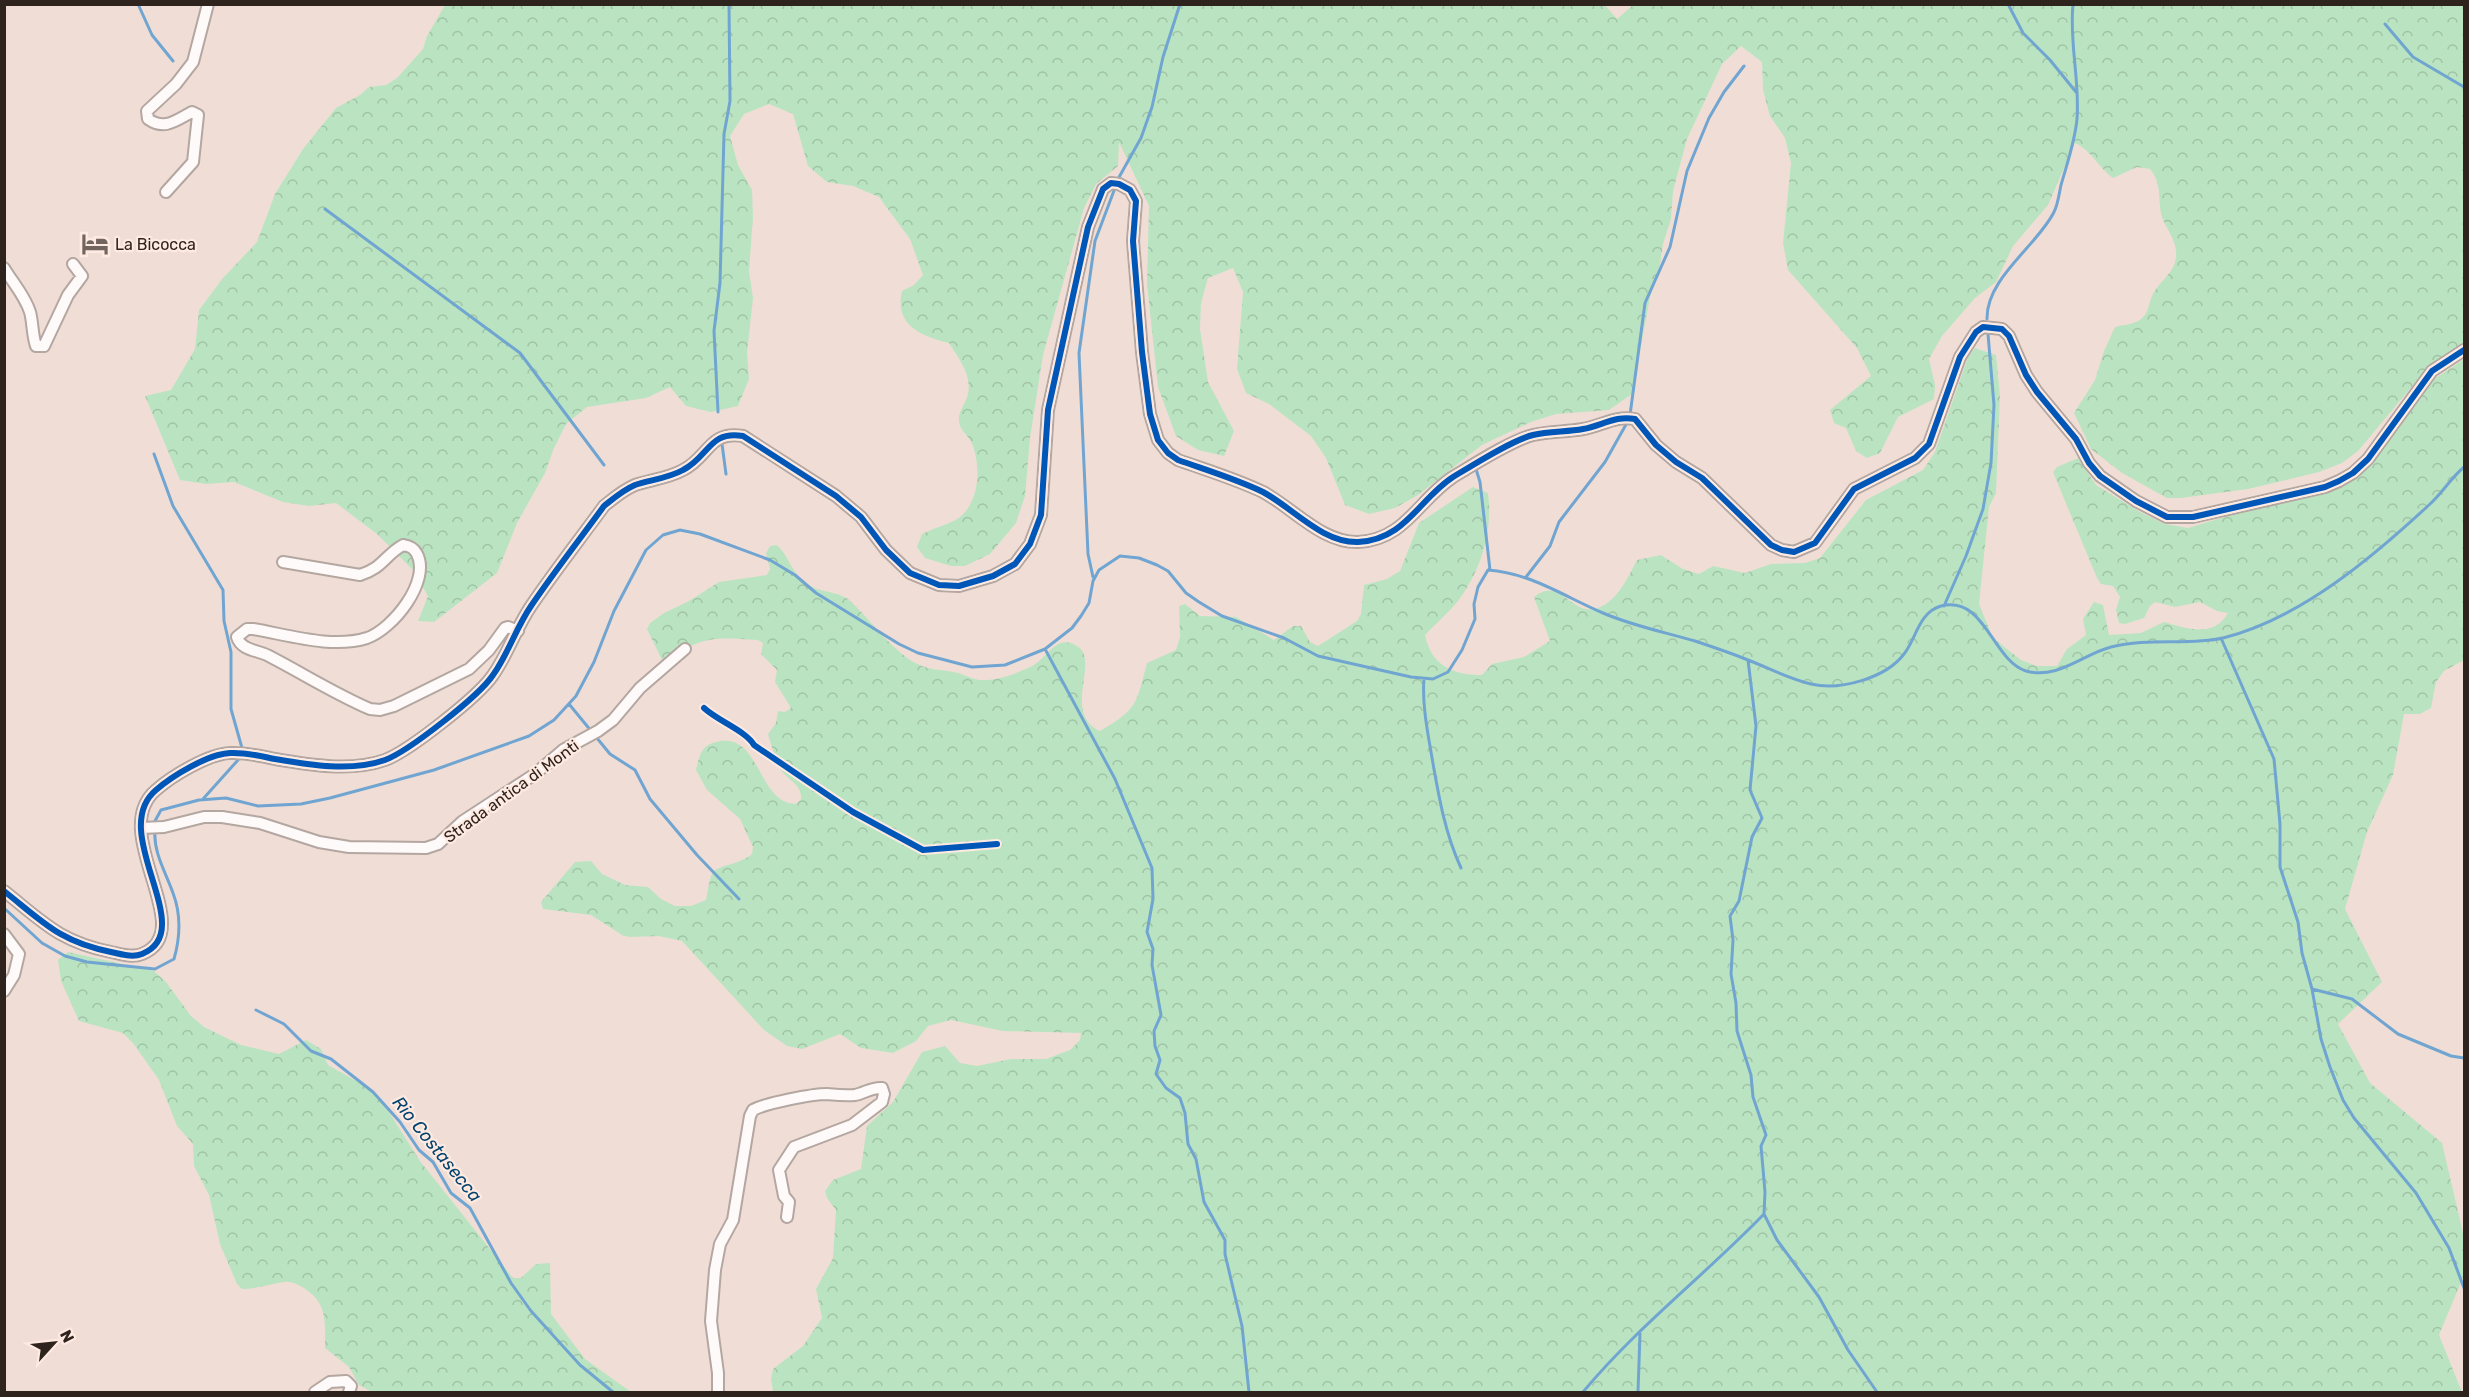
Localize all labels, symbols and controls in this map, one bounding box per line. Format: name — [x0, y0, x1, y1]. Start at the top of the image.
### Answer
hotel icon: La Bicocca — [80, 229, 110, 259]
place label: La Bicocca — [115, 235, 196, 254]
street label: Strada antica di Monti — [440, 736, 583, 847]
water label: Rio Costasecca — [388, 1092, 487, 1207]
north arrow — [24, 1313, 84, 1373]
text: N — [56, 1327, 78, 1346]

